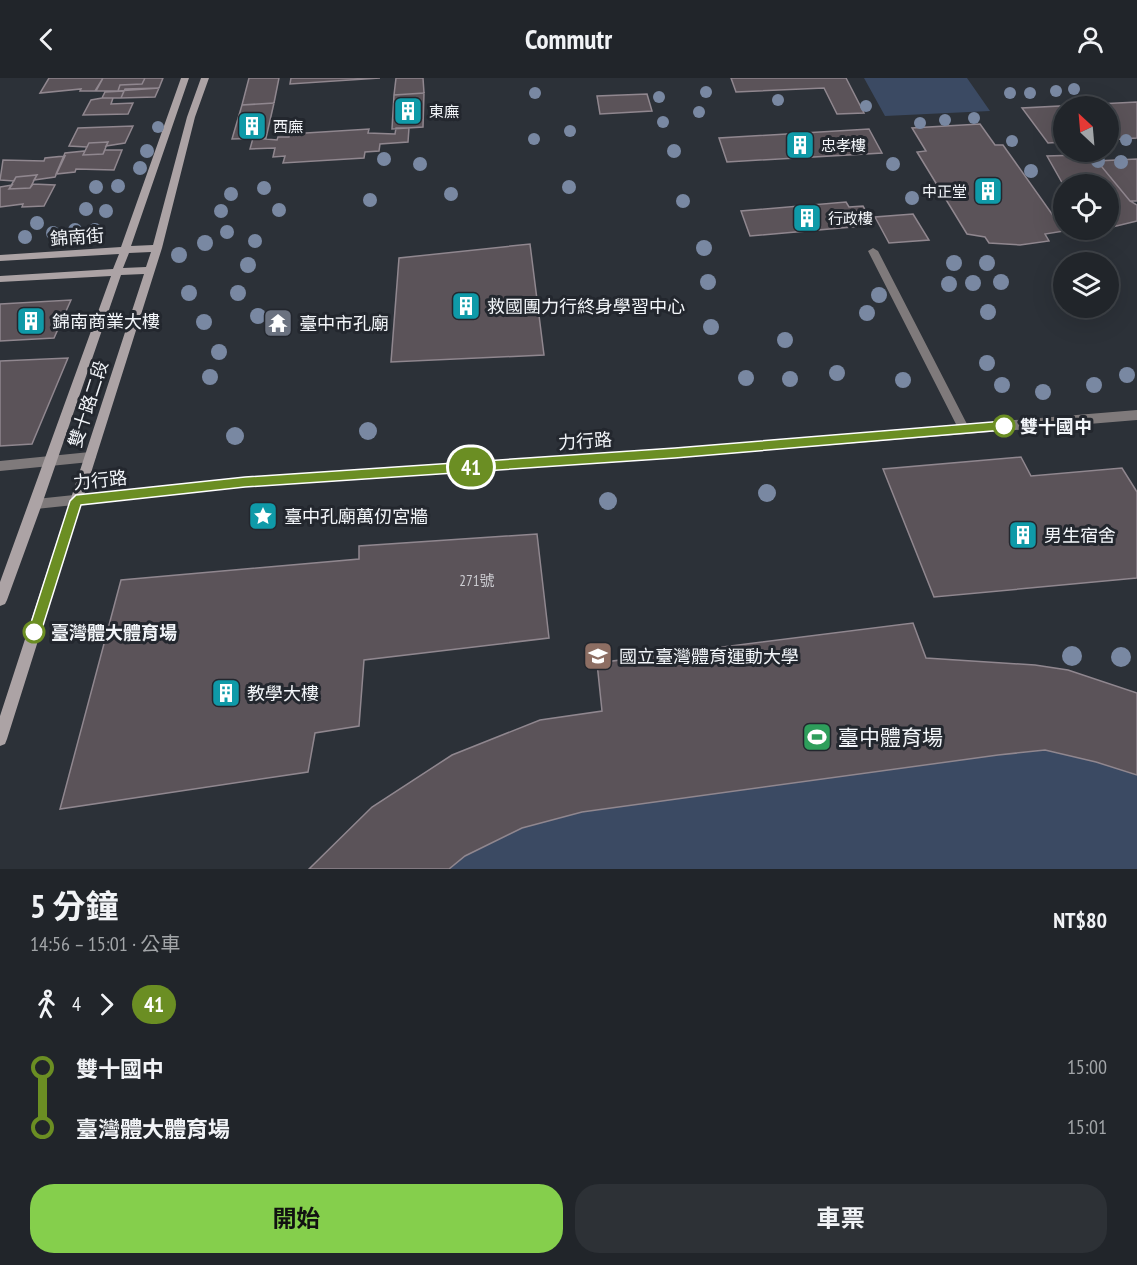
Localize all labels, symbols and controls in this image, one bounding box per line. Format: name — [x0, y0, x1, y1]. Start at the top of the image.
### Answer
text: Commutr — [525, 22, 612, 56]
icon: back — [30, 23, 63, 56]
icon: person — [1074, 23, 1107, 56]
building icon: 東廡 — [392, 95, 424, 127]
north arrow — [1053, 96, 1119, 162]
map controls — [1053, 96, 1119, 318]
place label: 東廡 — [429, 102, 459, 121]
building icon: 西廡 — [236, 110, 268, 142]
place label: 西廡 — [273, 117, 303, 136]
building icon: 忠孝樓 — [784, 129, 816, 161]
place label: 忠孝樓 — [821, 136, 866, 155]
button: locate — [1053, 174, 1119, 240]
building icon: 中正堂 — [972, 175, 1004, 207]
place label: 中正堂 — [922, 182, 967, 201]
building icon: 行政樓 — [791, 202, 823, 234]
place label: 行政樓 — [828, 209, 873, 228]
street label: 錦南街 — [49, 224, 105, 250]
button: layers — [1053, 252, 1119, 318]
building icon: 救國團力行終身學習中心 — [450, 290, 482, 322]
place label: 救國團力行終身學習中心 — [487, 295, 685, 318]
building icon: 錦南商業大樓 — [15, 305, 47, 337]
temple icon: 臺中市孔廟 — [262, 307, 294, 339]
place label: 錦南商業大樓 — [52, 310, 160, 333]
place label: 臺中市孔廟 — [299, 312, 389, 335]
street label: 雙十路二段 — [63, 358, 113, 450]
marker: 雙十國中 — [993, 415, 1015, 437]
place label: 雙十國中 — [1020, 415, 1092, 438]
street label: 力行路 — [557, 428, 613, 454]
line badge: 41 — [444, 448, 498, 486]
text: 41 — [461, 454, 481, 481]
street label: 力行路 — [72, 466, 128, 494]
place icon: 臺中孔廟萬仞宮牆 — [247, 500, 279, 532]
place label: 臺中孔廟萬仞宮牆 — [284, 505, 428, 528]
building icon: 男生宿舍 — [1007, 519, 1039, 551]
place label: 男生宿舍 — [1044, 524, 1116, 547]
house number: 271號 — [459, 571, 495, 590]
marker: 臺灣體大體育場 — [23, 621, 45, 643]
place label: 臺灣體大體育場 — [51, 621, 177, 644]
school or university icon: 國立臺灣體育運動大學 — [582, 640, 614, 672]
place label: 國立臺灣體育運動大學 — [619, 645, 799, 668]
building icon: 教學大樓 — [210, 677, 242, 709]
place label: 教學大樓 — [247, 682, 319, 705]
sports icon: 臺中體育場 — [801, 721, 833, 753]
place label: 臺中體育場 — [838, 724, 943, 751]
text: 5 分鐘 — [30, 884, 119, 927]
text: NT$80 — [1053, 906, 1107, 934]
text: 14:56 – 15:01 · 公車 — [30, 931, 181, 957]
icon: walk — [30, 988, 63, 1021]
icon: forward — [90, 988, 123, 1021]
text: 4 — [72, 991, 81, 1017]
text: 41 — [144, 991, 164, 1018]
text: 15:00 — [1067, 1054, 1107, 1080]
text: 雙十國中 — [76, 1055, 164, 1083]
text: 15:01 — [1067, 1114, 1107, 1140]
text: 臺灣體大體育場 — [76, 1115, 230, 1143]
button: 開始 — [30, 1184, 563, 1253]
button: 車票 — [575, 1184, 1107, 1253]

